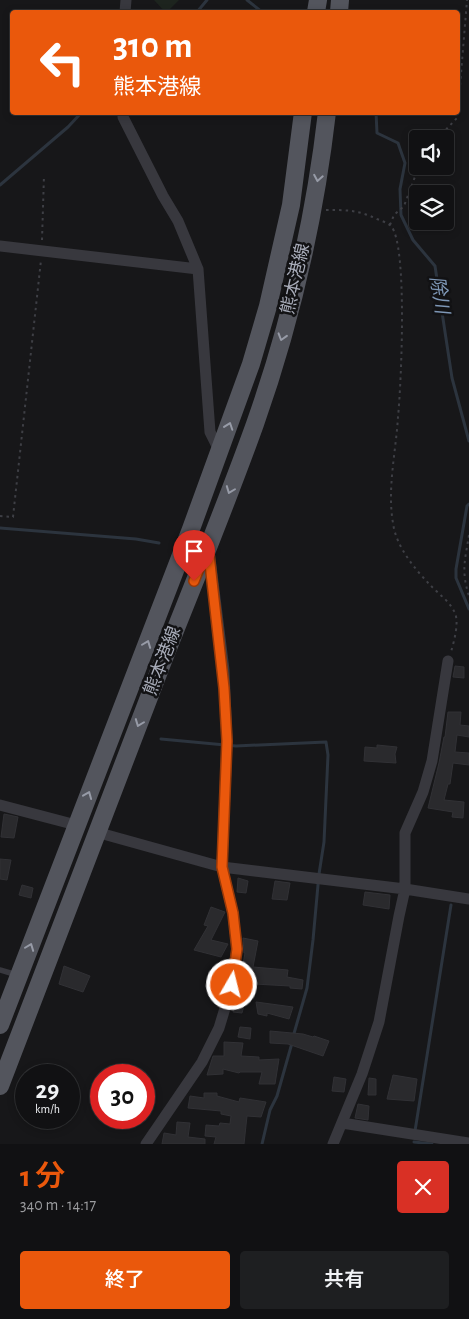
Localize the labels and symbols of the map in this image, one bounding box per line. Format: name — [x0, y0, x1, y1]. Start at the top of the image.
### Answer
one-way arrow — [314, 174, 324, 183]
street label: 熊本港線 — [277, 241, 313, 316]
water label: 除川 — [427, 275, 453, 317]
one-way arrow — [278, 332, 288, 340]
one-way arrow — [224, 422, 234, 431]
one-way arrow — [225, 485, 236, 494]
pin — [173, 530, 215, 581]
street label: 熊本港線 — [140, 623, 184, 698]
one-way arrow — [141, 640, 151, 648]
one-way arrow — [135, 718, 145, 727]
one-way arrow — [82, 791, 92, 800]
one-way arrow — [24, 943, 34, 951]
position arrow — [205, 958, 257, 1010]
speed limit sign: 30 — [90, 1064, 155, 1129]

